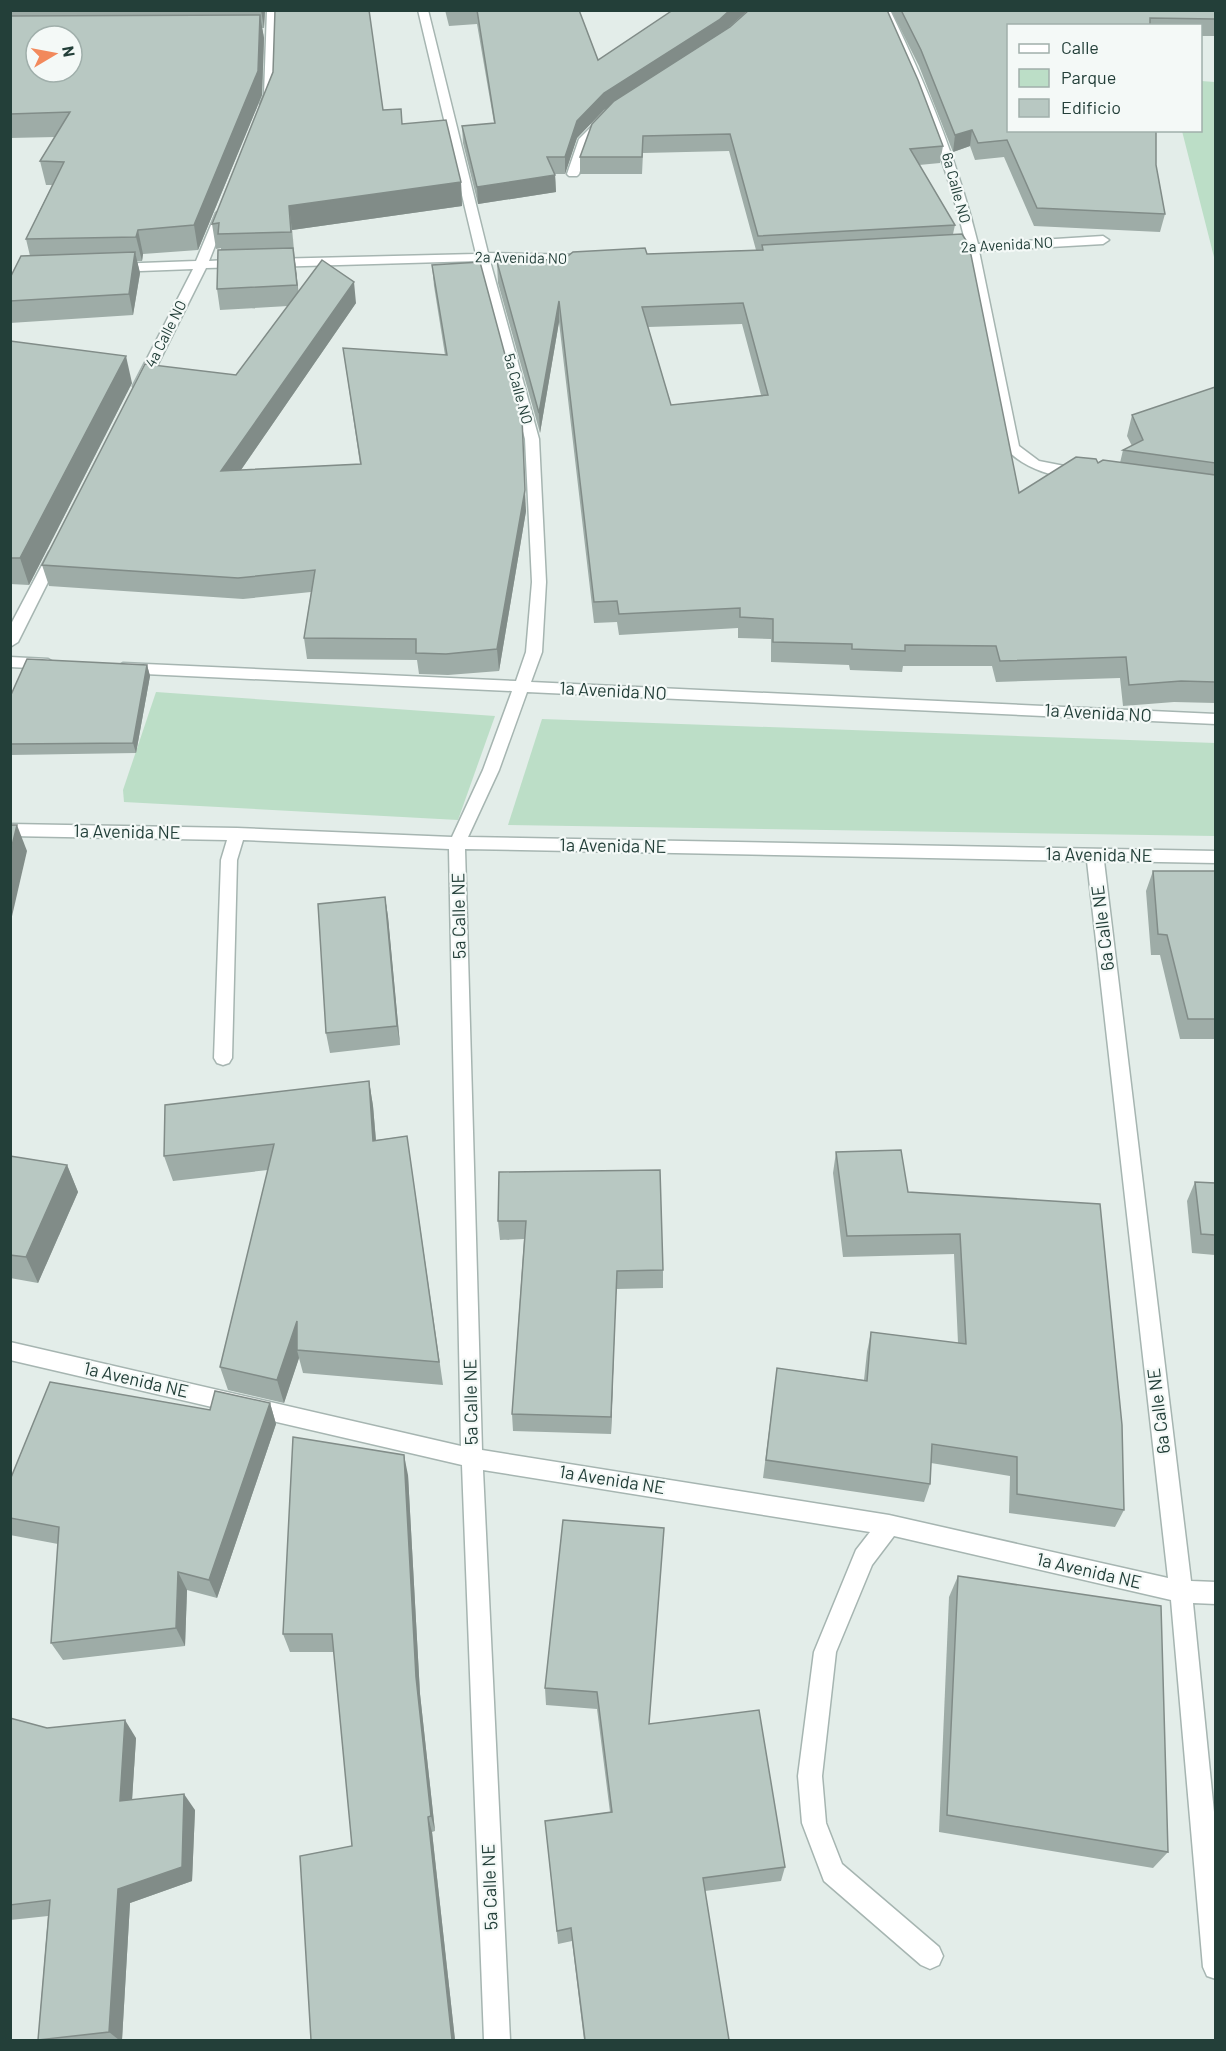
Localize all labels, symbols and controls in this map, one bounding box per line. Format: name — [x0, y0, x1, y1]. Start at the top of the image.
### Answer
north arrow — [24, 24, 84, 84]
legend — [1007, 24, 1202, 132]
text: Calle — [1061, 36, 1099, 58]
text: N — [59, 44, 80, 58]
text: Parque — [1061, 66, 1116, 88]
text: Edificio — [1061, 96, 1121, 118]
street label: 6a Calle NO — [939, 150, 975, 225]
street label: 2a Avenida NO — [960, 233, 1054, 255]
street label: 2a Avenida NO — [475, 247, 567, 267]
street label: 4a Calle NO — [141, 297, 190, 370]
street label: 5a Calle NO — [501, 351, 537, 426]
street label: 1a Avenida NO — [559, 676, 667, 704]
street label: 1a Avenida NO — [1044, 698, 1152, 726]
street label: 1a Avenida NE — [73, 819, 181, 843]
street label: 1a Avenida NE — [559, 833, 667, 857]
street label: 1a Avenida NE — [1045, 842, 1153, 866]
street label: 5a Calle NE — [446, 873, 470, 959]
street label: 6a Calle NE — [1086, 884, 1118, 972]
street label: 1a Avenida NE — [82, 1356, 191, 1402]
street label: 5a Calle NE — [458, 1359, 482, 1445]
street label: 6a Calle NE — [1142, 1367, 1174, 1455]
street label: 1a Avenida NE — [558, 1460, 667, 1498]
street label: 1a Avenida NE — [1035, 1547, 1144, 1593]
street label: 5a Calle NE — [477, 1844, 502, 1931]

